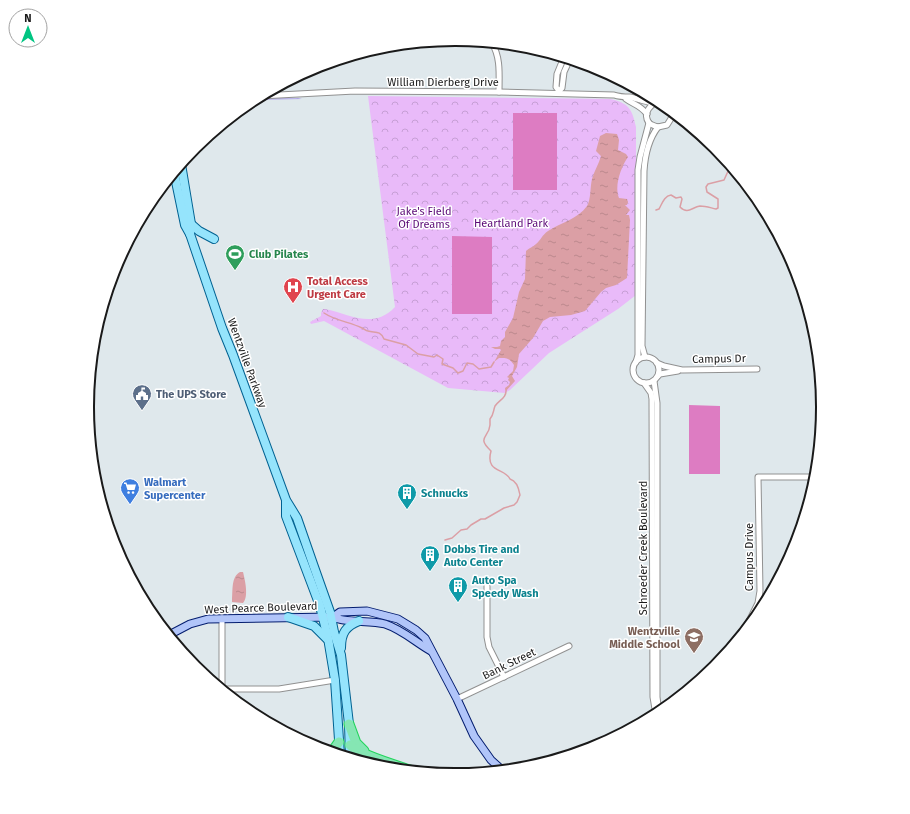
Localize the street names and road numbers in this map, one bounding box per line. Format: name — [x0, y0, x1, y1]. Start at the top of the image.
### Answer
street label: William Dierberg Drive — [387, 76, 499, 89]
street label: Wentzville Parkway — [225, 316, 269, 410]
street label: Campus Dr — [692, 352, 747, 366]
street label: Schroeder Creek Boulevard — [637, 481, 650, 615]
street label: Campus Drive — [743, 523, 756, 591]
street label: West Pearce Boulevard — [204, 600, 318, 616]
street label: Bank Street — [480, 646, 538, 682]

